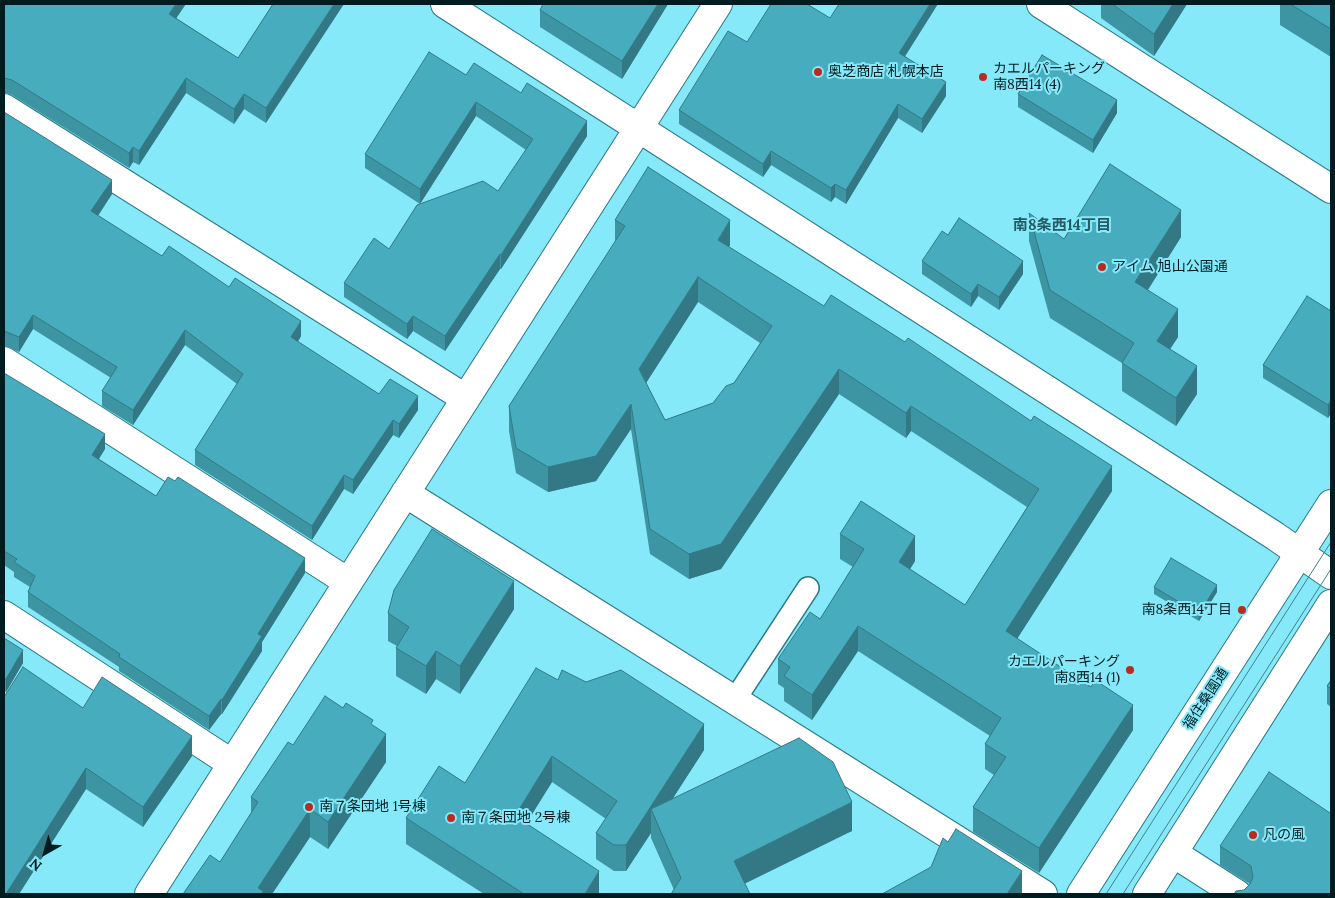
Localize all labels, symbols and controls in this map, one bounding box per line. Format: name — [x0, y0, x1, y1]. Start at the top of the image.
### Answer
place label: カエルパーキング 南8西14 (4) — [993, 61, 1105, 94]
place label: 奥芝商店 札幌本店 — [828, 64, 944, 80]
marker: 奥芝商店 札幌本店 — [812, 66, 824, 78]
marker: カエルパーキング 南8西14 (4) — [977, 71, 989, 83]
district label: 南8条西14丁目 — [1013, 217, 1111, 235]
place label: アイム 旭山公園通 — [1112, 259, 1228, 275]
marker: アイム 旭山公園通 — [1096, 261, 1108, 273]
place label: 南8条西14丁目 — [1141, 602, 1232, 618]
marker: 南8条西14丁目 — [1236, 604, 1248, 616]
place label: カエルパーキング 南8西14 (1) — [1008, 654, 1120, 686]
marker: カエルパーキング 南8西14 (1) — [1124, 664, 1136, 676]
street label: 福住桑園通 — [1180, 665, 1232, 733]
place label: 南７条団地 1号棟 — [319, 799, 426, 815]
marker: 南７条団地 1号棟 — [303, 801, 315, 813]
place label: 南７条団地 2号棟 — [461, 810, 570, 826]
marker: 南７条団地 2号棟 — [445, 812, 457, 824]
place label: 凡の風 — [1263, 827, 1305, 843]
north arrow — [20, 828, 70, 878]
marker: 凡の風 — [1247, 829, 1259, 841]
text: N — [26, 854, 46, 875]

